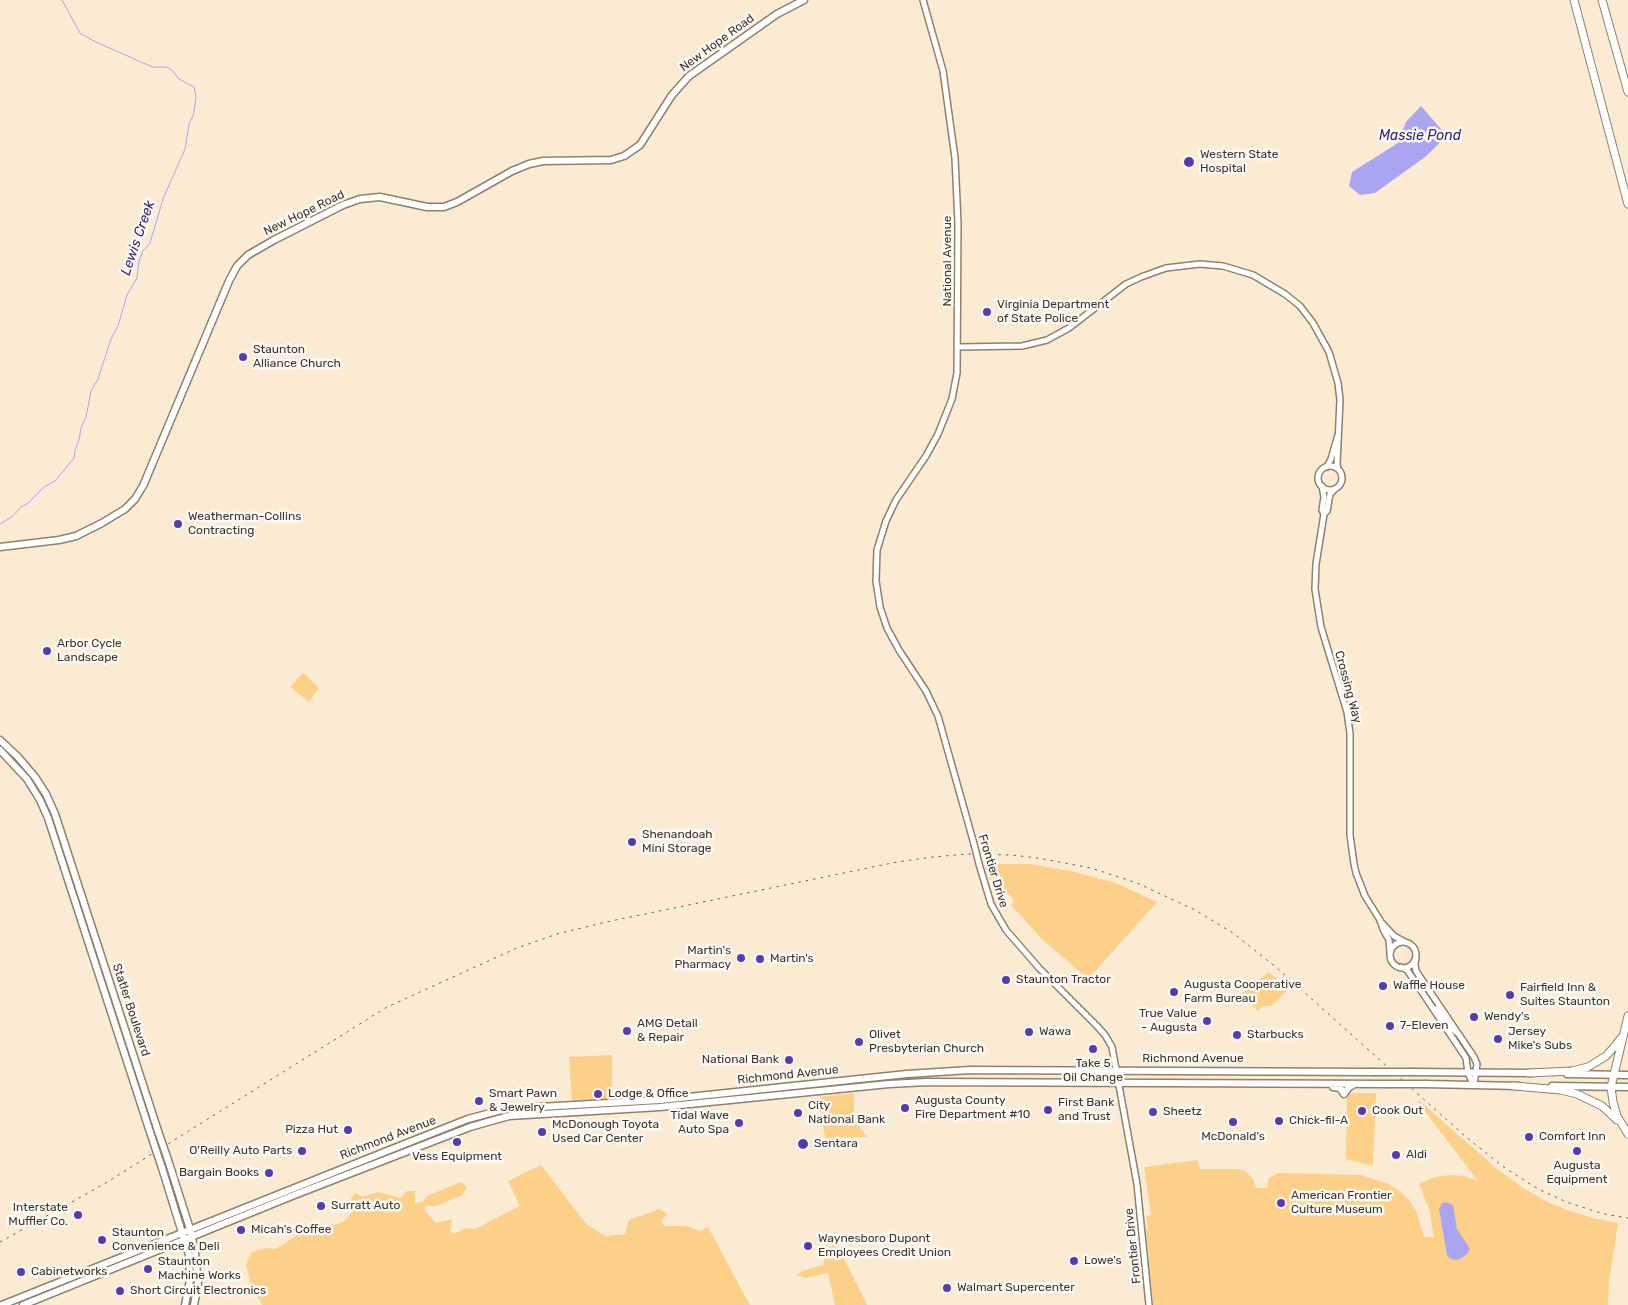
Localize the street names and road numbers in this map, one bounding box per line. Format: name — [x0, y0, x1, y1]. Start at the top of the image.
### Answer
street label: New Hope Road — [677, 11, 757, 75]
street label: New Hope Road — [261, 187, 347, 239]
street label: National Avenue — [941, 215, 955, 307]
street label: Crossing Way — [1331, 649, 1365, 725]
street label: Frontier Drive — [975, 833, 1011, 909]
street label: Statler Boulevard — [109, 962, 153, 1058]
street label: Richmond Avenue — [1142, 1052, 1244, 1066]
street label: Richmond Avenue — [737, 1063, 839, 1087]
street label: Richmond Avenue — [338, 1113, 438, 1163]
street label: Frontier Drive — [1122, 1207, 1144, 1285]

